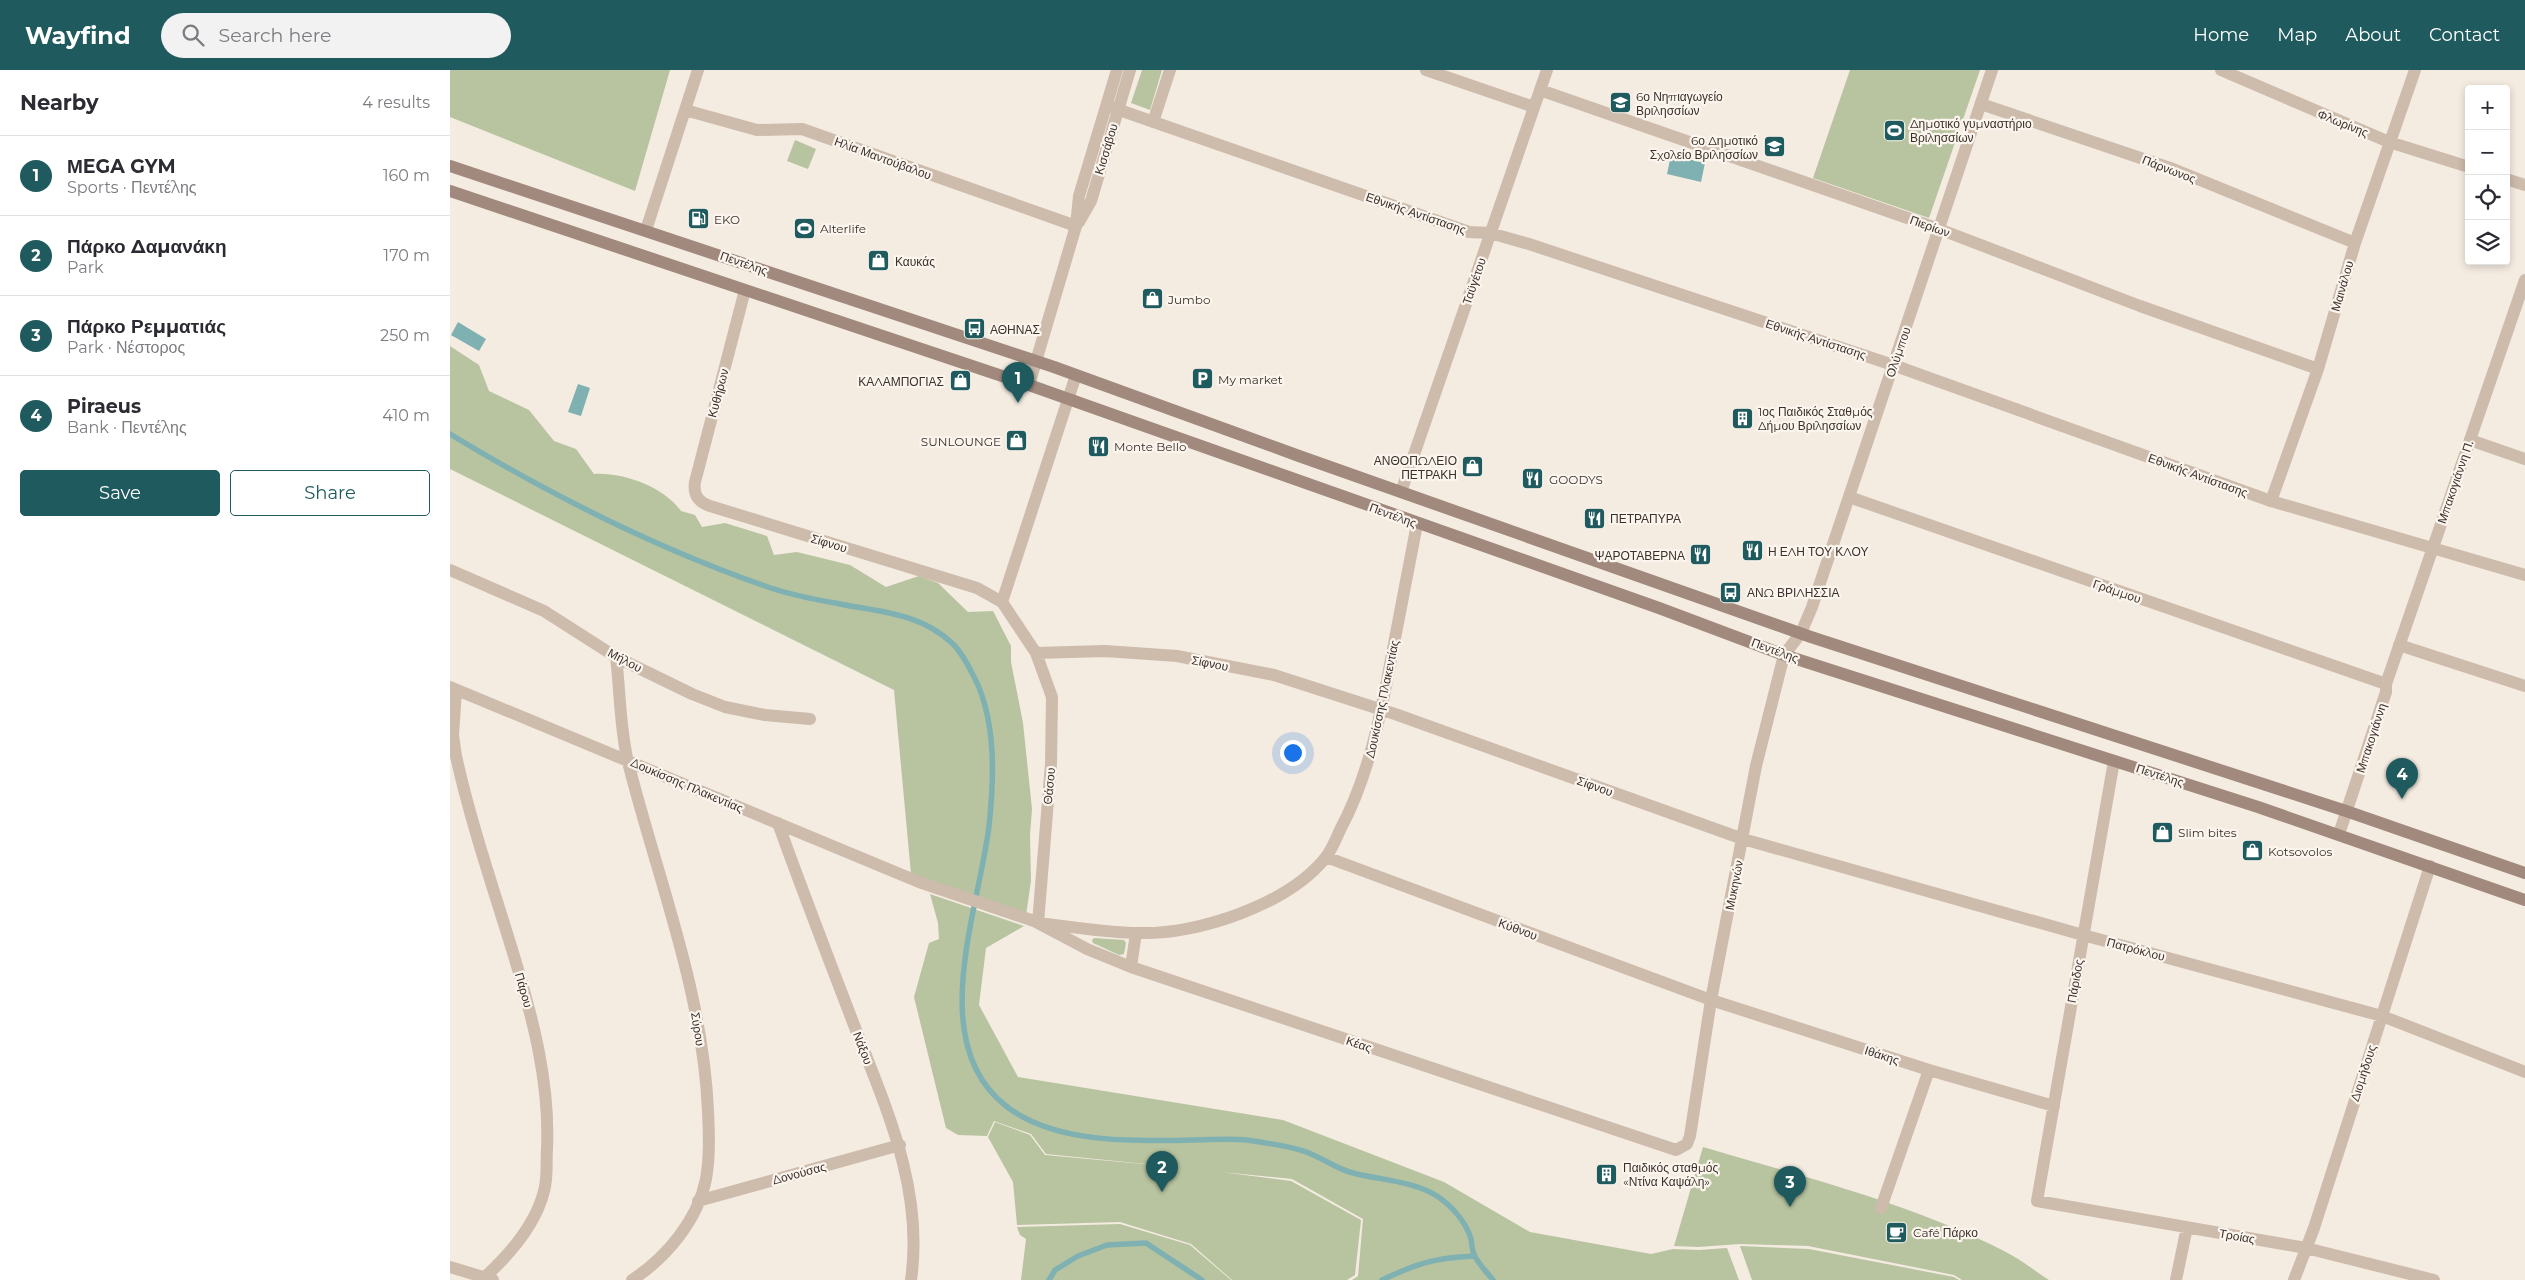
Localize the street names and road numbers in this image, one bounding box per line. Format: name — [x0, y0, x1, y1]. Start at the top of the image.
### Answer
street label: Φλωρίνης — [2315, 106, 2371, 140]
street label: Κισσάβου — [1091, 122, 1121, 176]
street label: Ηλία Μαντούβαλου — [832, 133, 934, 183]
street label: Πάρνωνος — [2140, 152, 2198, 186]
street label: Εθνικής Αντίστασης — [1364, 189, 1468, 237]
street label: Πιερίων — [1908, 212, 1952, 240]
street label: Πεντέλης — [718, 248, 770, 278]
street label: Ταϋγέτου — [1459, 256, 1489, 306]
street label: Μαινάλου — [2328, 259, 2356, 313]
street label: Εθνικής Αντίστασης — [1764, 316, 1868, 362]
street label: Ολύμπου — [1882, 325, 1914, 379]
street label: Κυθήρων — [704, 367, 732, 419]
street label: Μπακογιάννη Π. — [2434, 439, 2476, 525]
street label: Εθνικής Αντίστασης — [2146, 450, 2250, 500]
street label: Πεντέλης — [1367, 500, 1419, 531]
street label: Σίφνου — [809, 530, 849, 556]
street label: Γράμμου — [2091, 576, 2143, 606]
street label: Πεντέλης — [1749, 635, 1801, 666]
street label: Δουκίσσης Πλακεντίας — [1362, 638, 1402, 760]
street label: Μήλου — [605, 645, 645, 675]
street label: Σίφνου — [1190, 652, 1230, 674]
street label: Μπακογιάννη — [2353, 701, 2389, 775]
street label: Δουκίσσης Πλακεντίας — [629, 755, 746, 816]
street label: Πεντέλης — [2134, 760, 2186, 790]
street label: Θάσου — [1040, 767, 1058, 805]
street label: Σίφνου — [1575, 773, 1615, 799]
street label: Μυκηνών — [1722, 859, 1746, 911]
street label: Κύθνου — [1496, 915, 1540, 943]
street label: Πατρόκλου — [2105, 934, 2167, 964]
street label: Πάριδος — [2064, 958, 2086, 1004]
street label: Πάρου — [512, 971, 536, 1009]
street label: Σύρου — [688, 1011, 708, 1047]
street label: Νάξου — [850, 1029, 876, 1067]
street label: Κέας — [1344, 1033, 1374, 1055]
street label: Ιθάκης — [1863, 1042, 1901, 1068]
street label: Διομήδους — [2347, 1043, 2379, 1103]
street label: Δονούσας — [771, 1159, 828, 1187]
street label: Τροίας — [2218, 1225, 2256, 1247]

